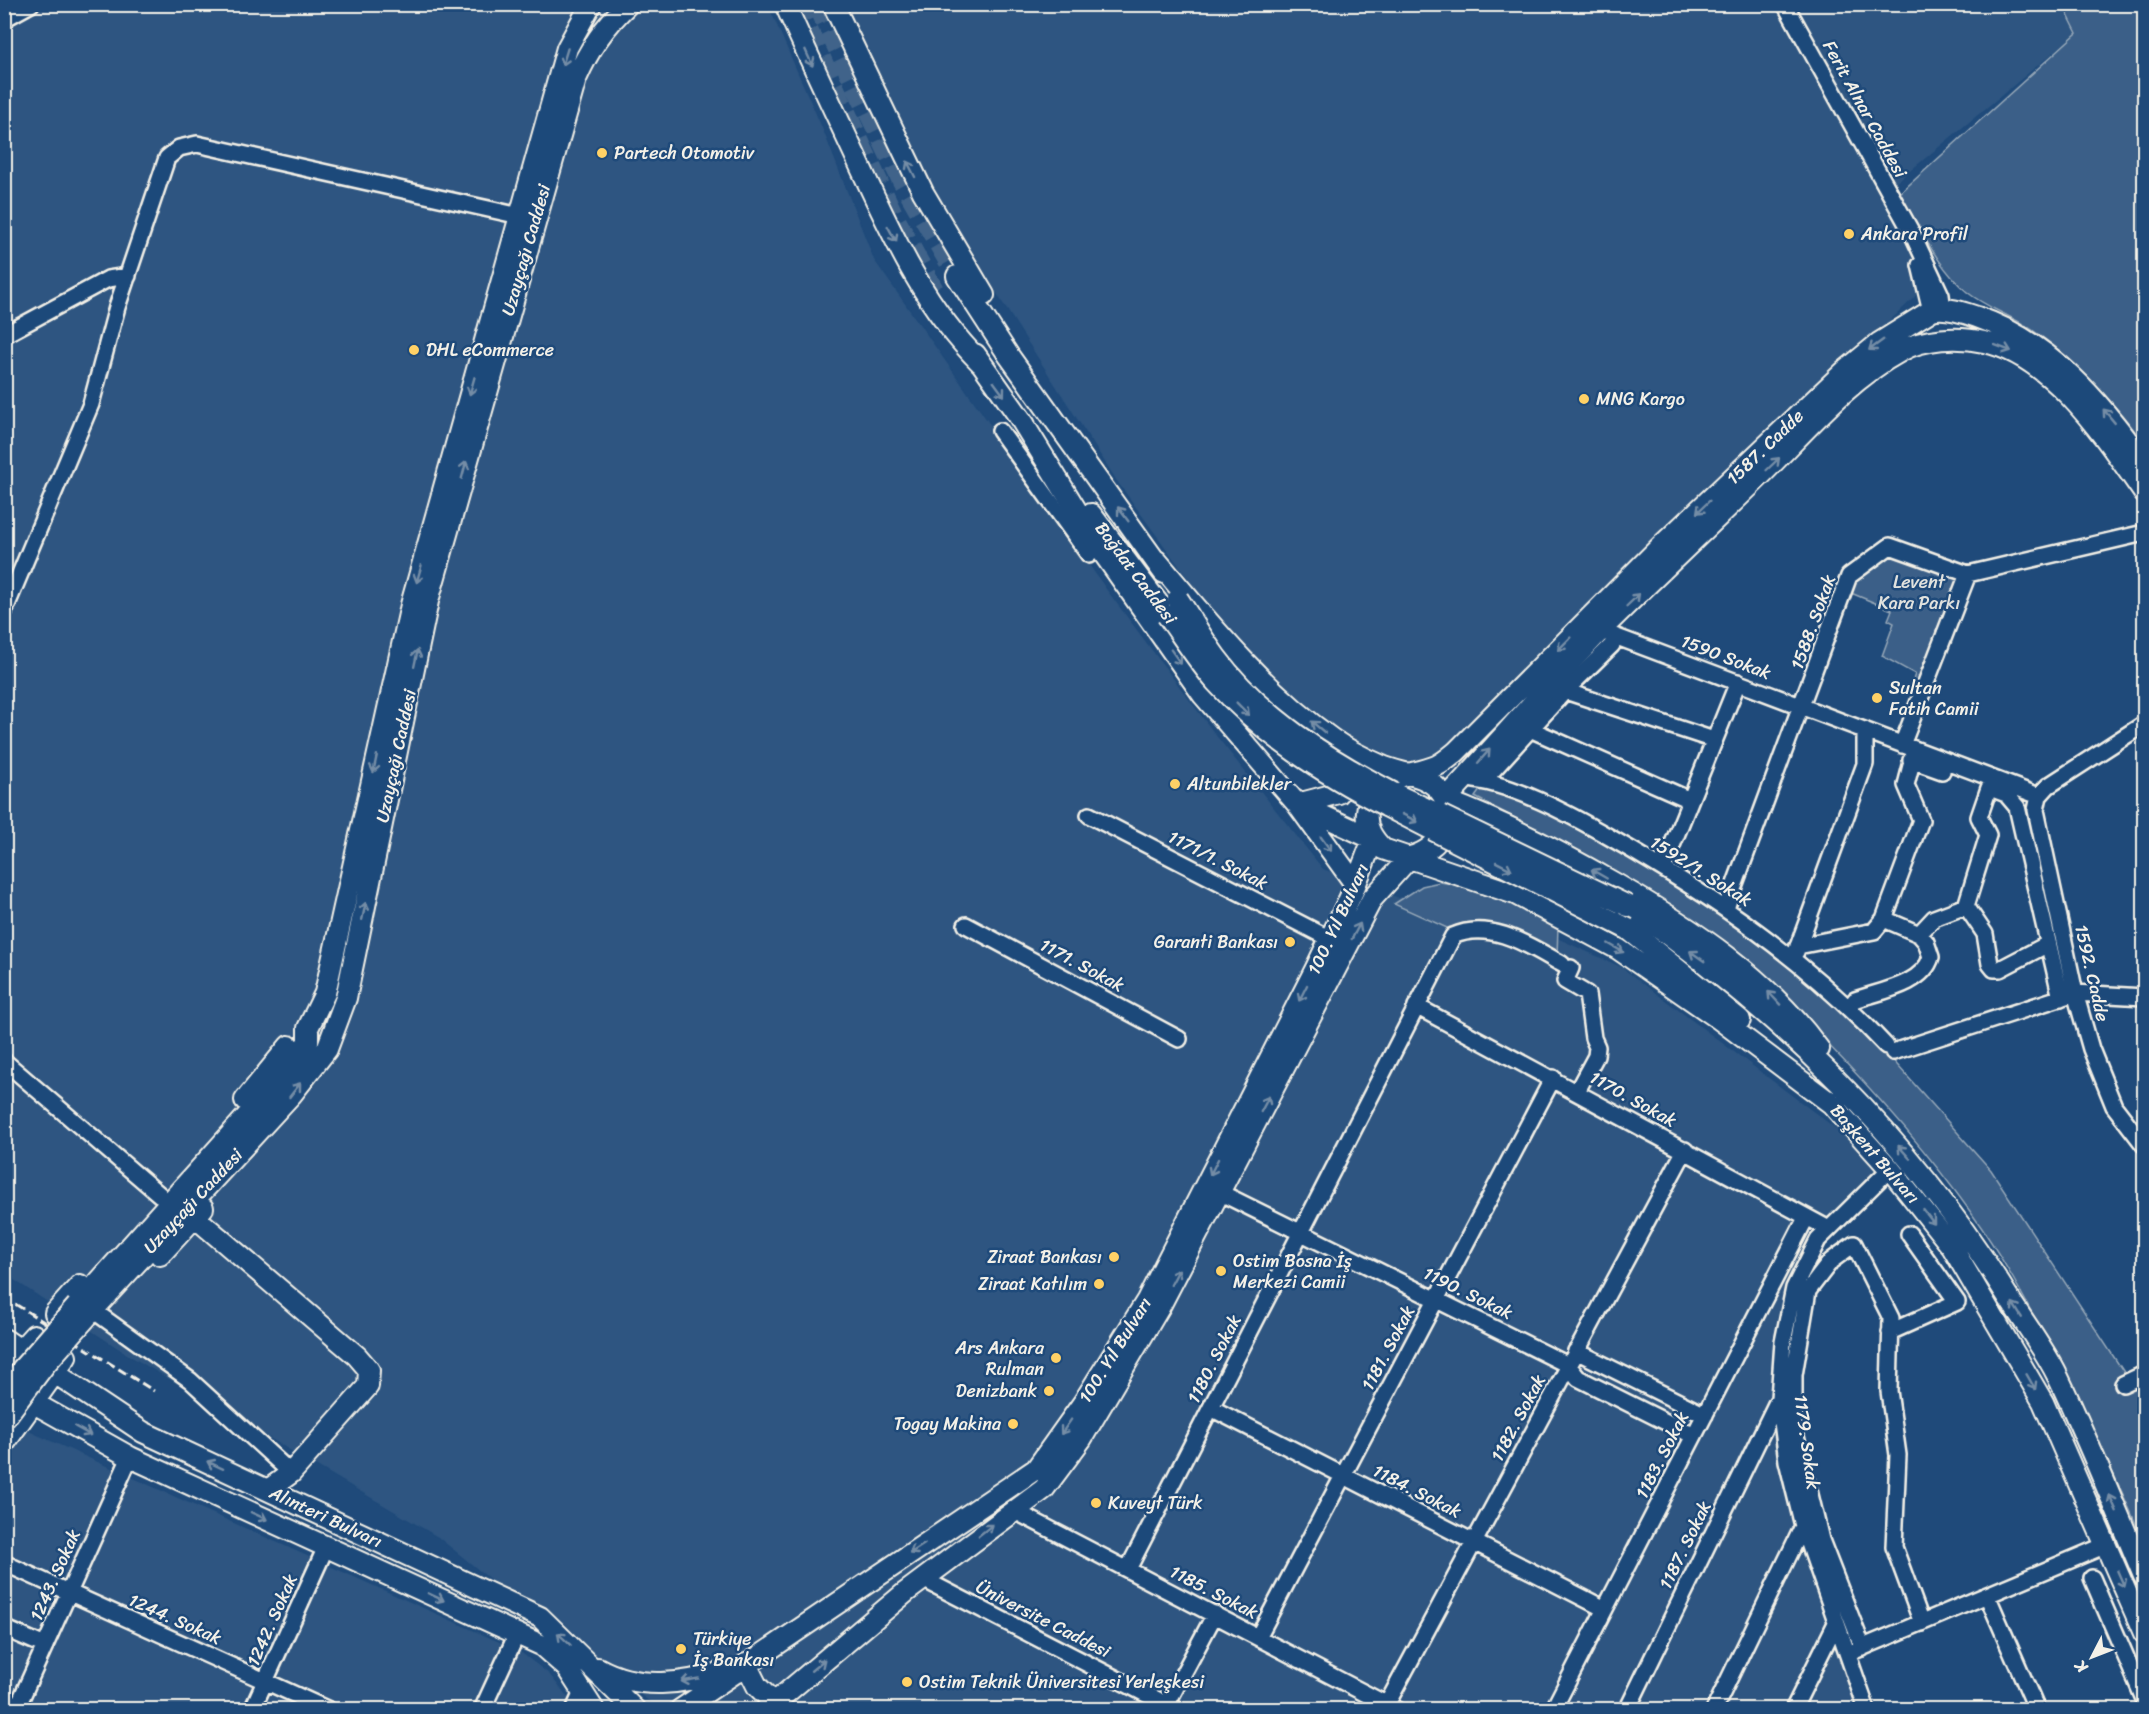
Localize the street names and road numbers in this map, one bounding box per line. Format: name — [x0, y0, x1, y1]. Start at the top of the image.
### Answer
street label: Ferit Alnar Caddesi — [1814, 34, 1917, 185]
street label: Uzayçağı Caddesi — [492, 179, 560, 320]
street label: 1587. Cadde — [1718, 401, 1812, 493]
street label: Bağdat Caddesi — [1086, 515, 1186, 632]
street label: 1588. Sokak — [1781, 570, 1845, 674]
street label: 1590 Sokak — [1676, 625, 1776, 689]
street label: Uzayçağı Caddesi — [366, 685, 426, 826]
street label: 1171/1. Sokak — [1162, 821, 1274, 899]
street label: 1592/1. Sokak — [1644, 827, 1759, 915]
street label: 100. Yıl Bulvarı — [1298, 858, 1378, 980]
street label: 1592. Cadde — [2065, 921, 2119, 1025]
street label: 1171. Sokak — [1034, 929, 1131, 1001]
street label: 1170. Sokak — [1583, 1062, 1683, 1136]
street label: Başkent Bulvarı — [1822, 1096, 1928, 1212]
street label: Uzayçağı Caddesi — [135, 1140, 252, 1261]
street label: 1190. Sokak — [1418, 1257, 1519, 1329]
street label: 100. Yıl Bulvarı — [1070, 1291, 1160, 1409]
street label: 1181. Sokak — [1352, 1299, 1424, 1396]
street label: 1180. Sokak — [1178, 1308, 1250, 1409]
street label: 1182. Sokak — [1481, 1368, 1555, 1468]
street label: 1179. Sokak — [1785, 1392, 1830, 1492]
street label: 1183. Sokak — [1626, 1405, 1698, 1505]
street label: 1184. Sokak — [1367, 1455, 1468, 1527]
street label: Alınteri Bulvarı — [263, 1476, 388, 1557]
street label: 1187. Sokak — [1650, 1495, 1720, 1595]
street label: 1243. Sokak — [20, 1523, 90, 1626]
street label: 1185. Sokak — [1164, 1556, 1264, 1628]
street label: 1242. Sokak — [237, 1568, 307, 1671]
street label: Üniversite Caddesi — [970, 1571, 1117, 1667]
street label: 1244. Sokak — [123, 1584, 227, 1654]

